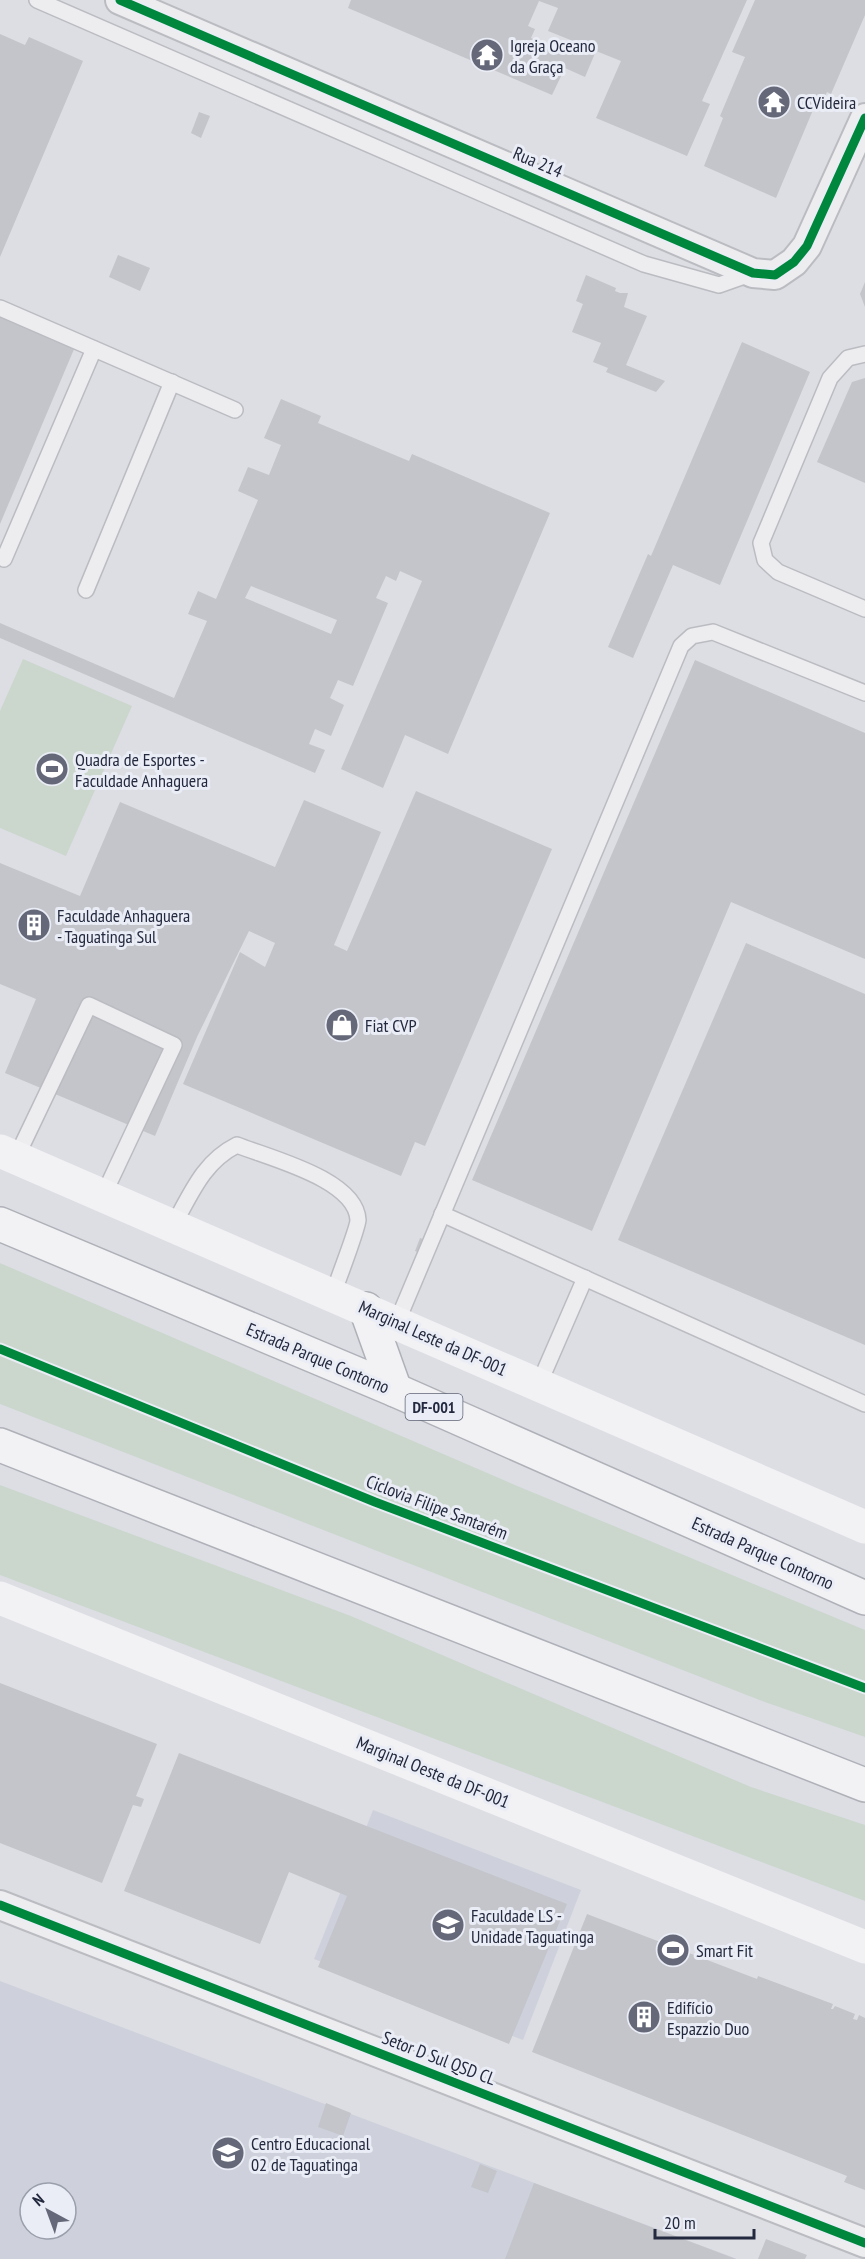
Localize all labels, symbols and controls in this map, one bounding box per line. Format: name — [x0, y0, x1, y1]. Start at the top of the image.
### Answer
place label: Igreja Oceano da Graça — [510, 34, 596, 78]
temple icon: Igreja Oceano da Graça — [469, 37, 505, 73]
temple icon: CCVideira — [756, 84, 792, 120]
place label: CCVideira — [797, 91, 856, 114]
street label: Rua 214 — [510, 141, 566, 183]
place label: Quadra de Esportes - Faculdade Anhaguera — [75, 748, 208, 792]
sports icon: Quadra de Esportes - Faculdade Anhaguera — [34, 751, 70, 787]
place label: Faculdade Anhaguera - Taguatinga Sul — [57, 904, 190, 948]
building icon: Faculdade Anhaguera - Taguatinga Sul — [16, 907, 52, 943]
shop icon: Fiat CVP — [324, 1007, 360, 1043]
place label: Fiat CVP — [365, 1014, 417, 1037]
street label: Marginal Leste da DF-001 — [355, 1295, 511, 1381]
street label: Estrada Parque Contorno — [243, 1318, 393, 1399]
road number: DF-001 — [406, 1394, 462, 1420]
street label: Ciclovia Filipe Santarém — [363, 1469, 511, 1545]
street label: Estrada Parque Contorno — [688, 1511, 838, 1595]
street label: Marginal Oeste da DF-001 — [353, 1731, 513, 1813]
place label: Faculdade LS - Unidade Taguatinga — [471, 1904, 594, 1948]
school or university icon: Faculdade LS - Unidade Taguatinga — [430, 1907, 466, 1943]
sports icon: Smart Fit — [655, 1932, 691, 1968]
place label: Smart Fit — [696, 1939, 753, 1962]
place label: Edifício Espazzio Duo — [667, 1996, 750, 2040]
building icon: Edifício Espazzio Duo — [626, 1999, 662, 2035]
street label: Setor D Sul QSD CL — [379, 2026, 500, 2090]
place label: Centro Educacional 02 de Taguatinga — [251, 2132, 371, 2176]
school or university icon: Centro Educacional 02 de Taguatinga — [210, 2135, 246, 2171]
north arrow — [18, 2181, 78, 2241]
text: N — [28, 2189, 48, 2210]
scale bar — [655, 2202, 754, 2240]
text: 20 m — [664, 2211, 696, 2234]

